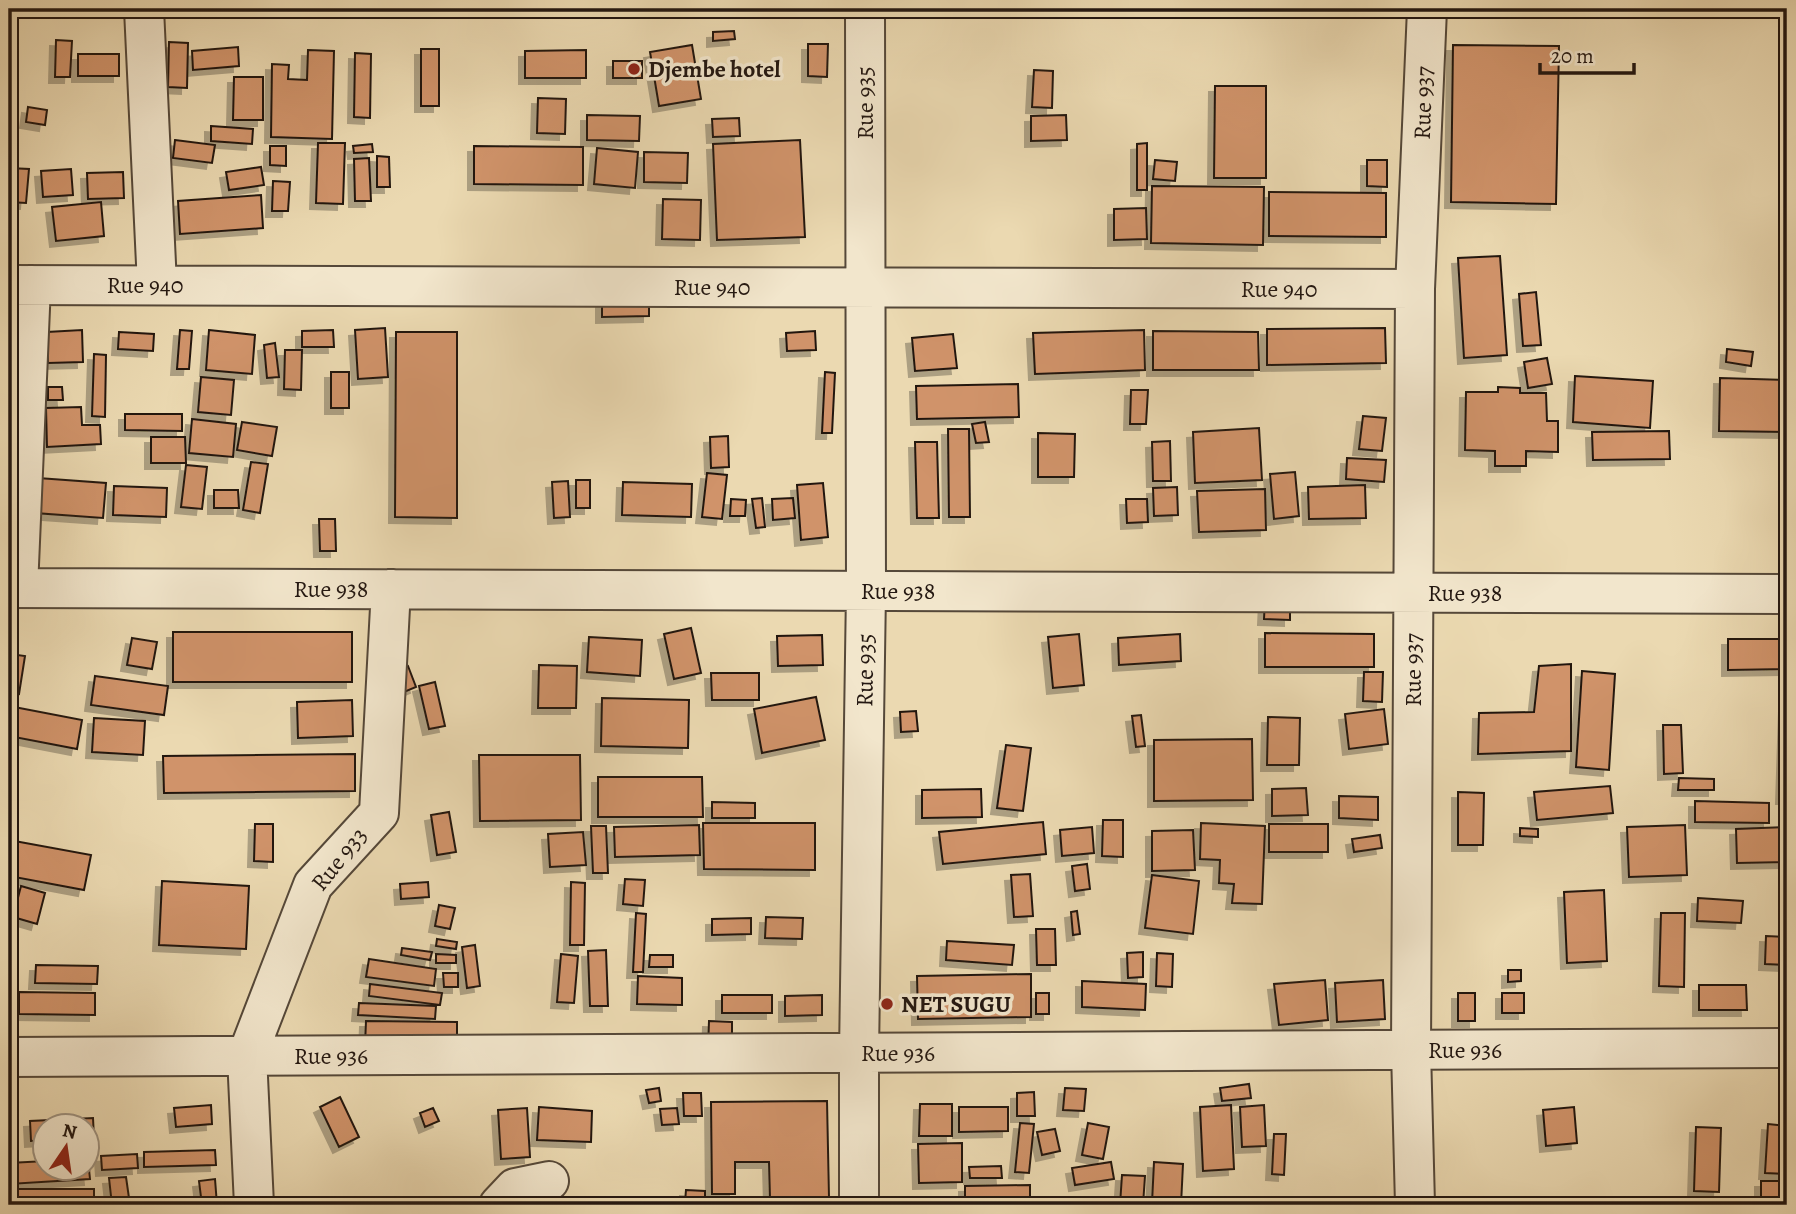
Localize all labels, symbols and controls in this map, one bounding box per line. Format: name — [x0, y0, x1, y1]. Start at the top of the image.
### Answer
scale bar — [1540, 32, 1635, 76]
text: 20 m — [1551, 42, 1594, 70]
place label: Djembe hotel — [648, 53, 781, 85]
marker: Djembe hotel — [626, 61, 642, 77]
street label: Rue 937 — [1406, 65, 1440, 140]
street label: Rue 935 — [849, 66, 881, 140]
street label: Rue 940 — [106, 269, 184, 301]
street label: Rue 940 — [673, 271, 751, 303]
street label: Rue 940 — [1240, 273, 1318, 305]
street label: Rue 938 — [294, 573, 368, 605]
street label: Rue 938 — [861, 575, 935, 607]
street label: Rue 938 — [1428, 577, 1502, 609]
street label: Rue 937 — [1397, 632, 1429, 707]
street label: Rue 935 — [848, 633, 882, 707]
street label: Rue 933 — [303, 820, 375, 898]
place label: NET SUGU — [901, 988, 1011, 1020]
marker: NET SUGU — [879, 996, 895, 1012]
street label: Rue 936 — [1428, 1034, 1502, 1066]
street label: Rue 936 — [861, 1037, 935, 1069]
street label: Rue 936 — [294, 1040, 368, 1072]
north arrow — [32, 1112, 102, 1182]
text: N — [60, 1117, 79, 1146]

